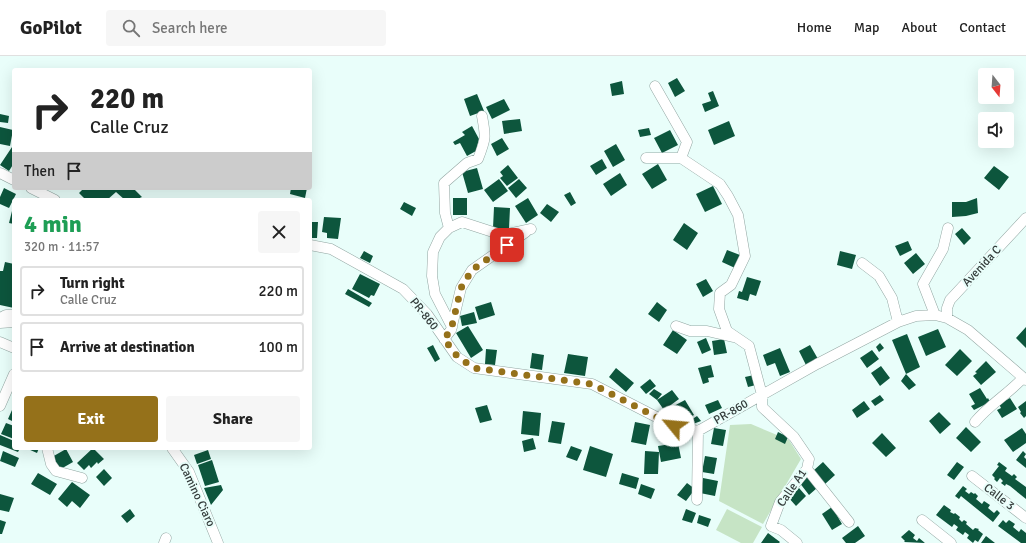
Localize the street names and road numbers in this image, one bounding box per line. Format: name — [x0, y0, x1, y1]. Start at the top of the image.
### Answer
street label: Avenida C — [959, 242, 1005, 290]
street label: PR-860 — [406, 295, 442, 333]
street label: PR-860 — [711, 396, 751, 428]
street label: Camino Ciaro — [176, 461, 218, 529]
street label: Calle A1 — [774, 466, 810, 510]
street label: Calle 3 — [981, 480, 1017, 514]

